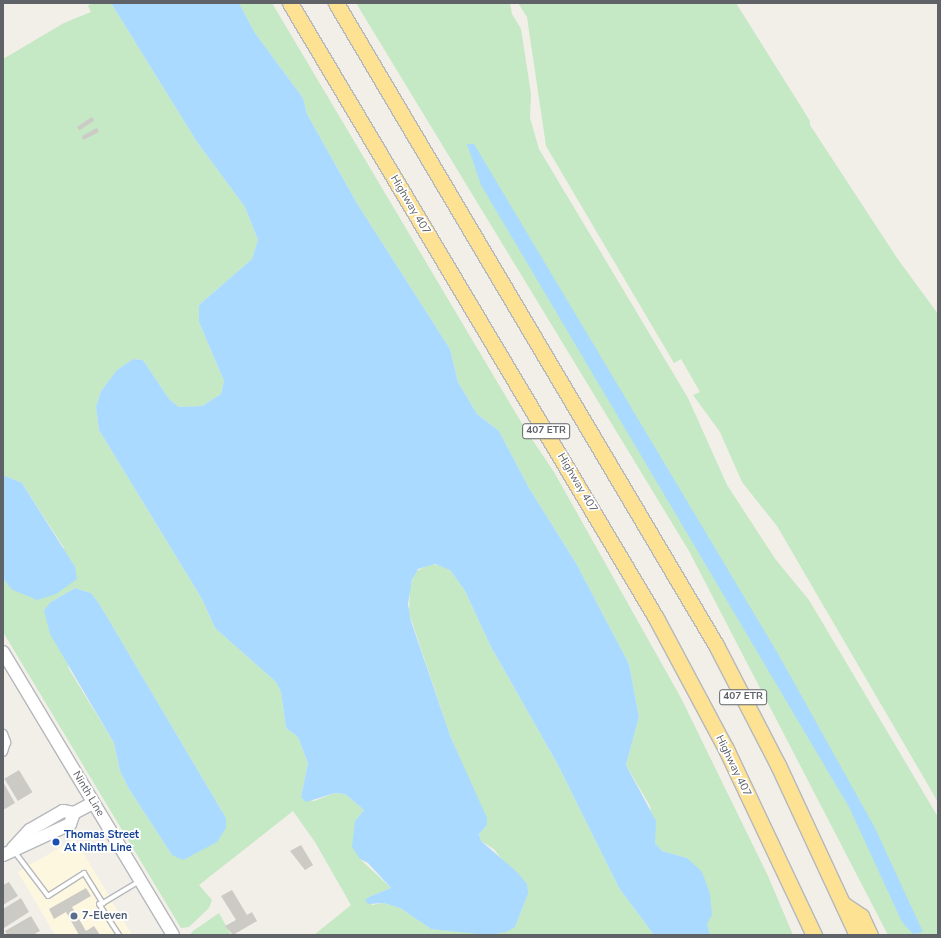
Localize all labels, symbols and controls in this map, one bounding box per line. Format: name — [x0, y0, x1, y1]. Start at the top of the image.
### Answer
street label: Highway 407 — [387, 173, 433, 237]
road number: 407 ETR — [522, 423, 570, 439]
street label: Highway 407 — [554, 451, 600, 515]
road number: 407 ETR — [719, 689, 767, 705]
street label: Highway 407 — [712, 733, 754, 799]
street label: Ninth Line — [69, 769, 107, 819]
place label: Thomas Street At Ninth Line — [64, 829, 139, 855]
marker: Thomas Street At Ninth Line — [51, 837, 61, 847]
place label: 7-Eleven — [82, 909, 127, 923]
marker: 7-Eleven — [69, 911, 79, 921]

